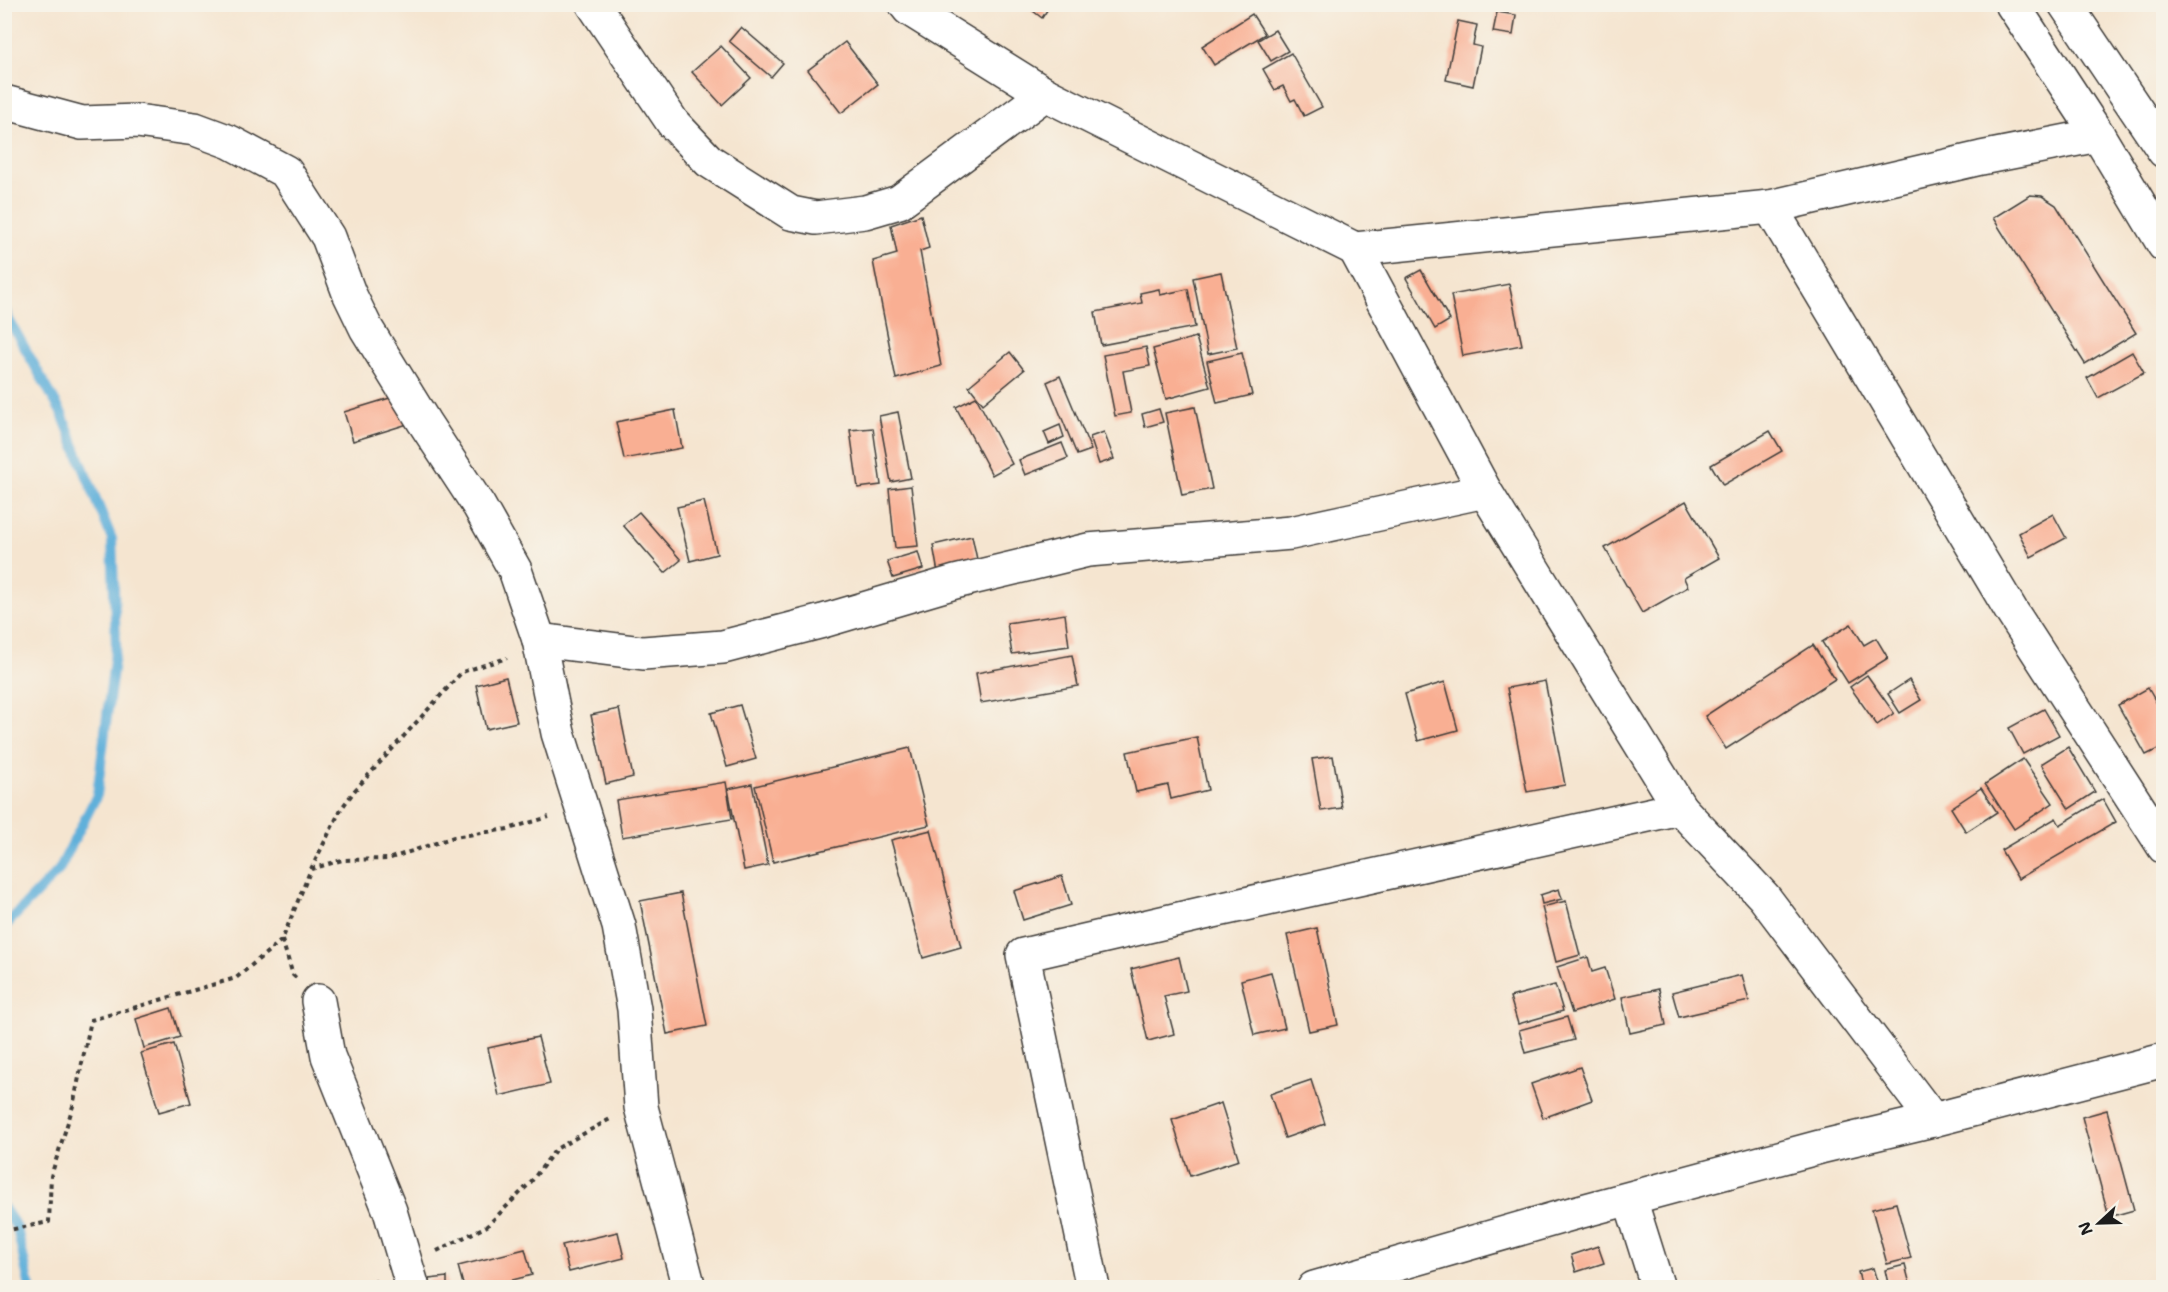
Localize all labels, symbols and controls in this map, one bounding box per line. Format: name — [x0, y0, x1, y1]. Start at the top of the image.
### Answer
north arrow — [2069, 1193, 2129, 1253]
text: N — [2073, 1219, 2098, 1238]

